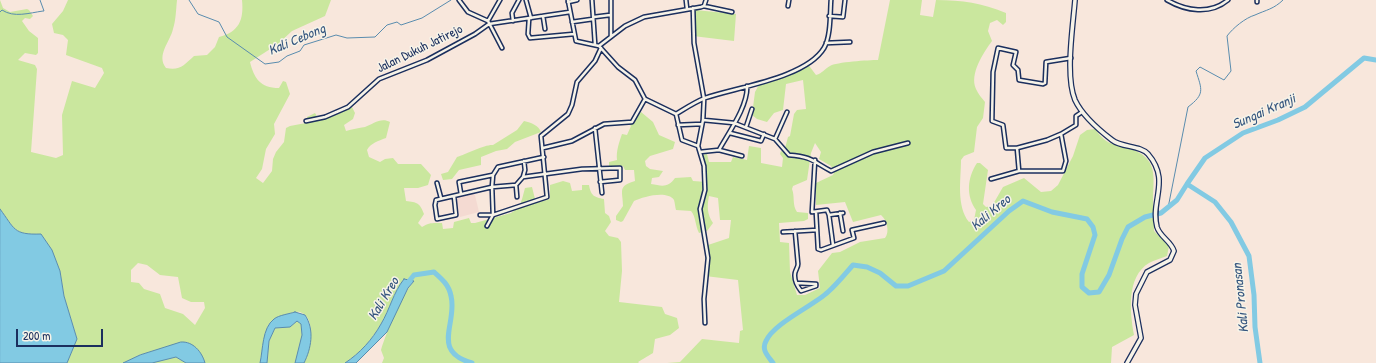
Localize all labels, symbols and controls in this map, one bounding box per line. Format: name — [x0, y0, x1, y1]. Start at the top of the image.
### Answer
water label: Kali Cebong — [266, 21, 328, 59]
street label: Jalan Dukuh Jatirejo — [375, 21, 465, 77]
water label: Sungai Kranji — [1230, 91, 1298, 133]
water label: Kali Kreo — [968, 192, 1014, 234]
water label: Kali Pronasan — [1229, 262, 1253, 334]
water label: Kali Kreo — [365, 275, 403, 323]
scale bar — [18, 321, 105, 347]
text: 200 m — [23, 327, 50, 344]

